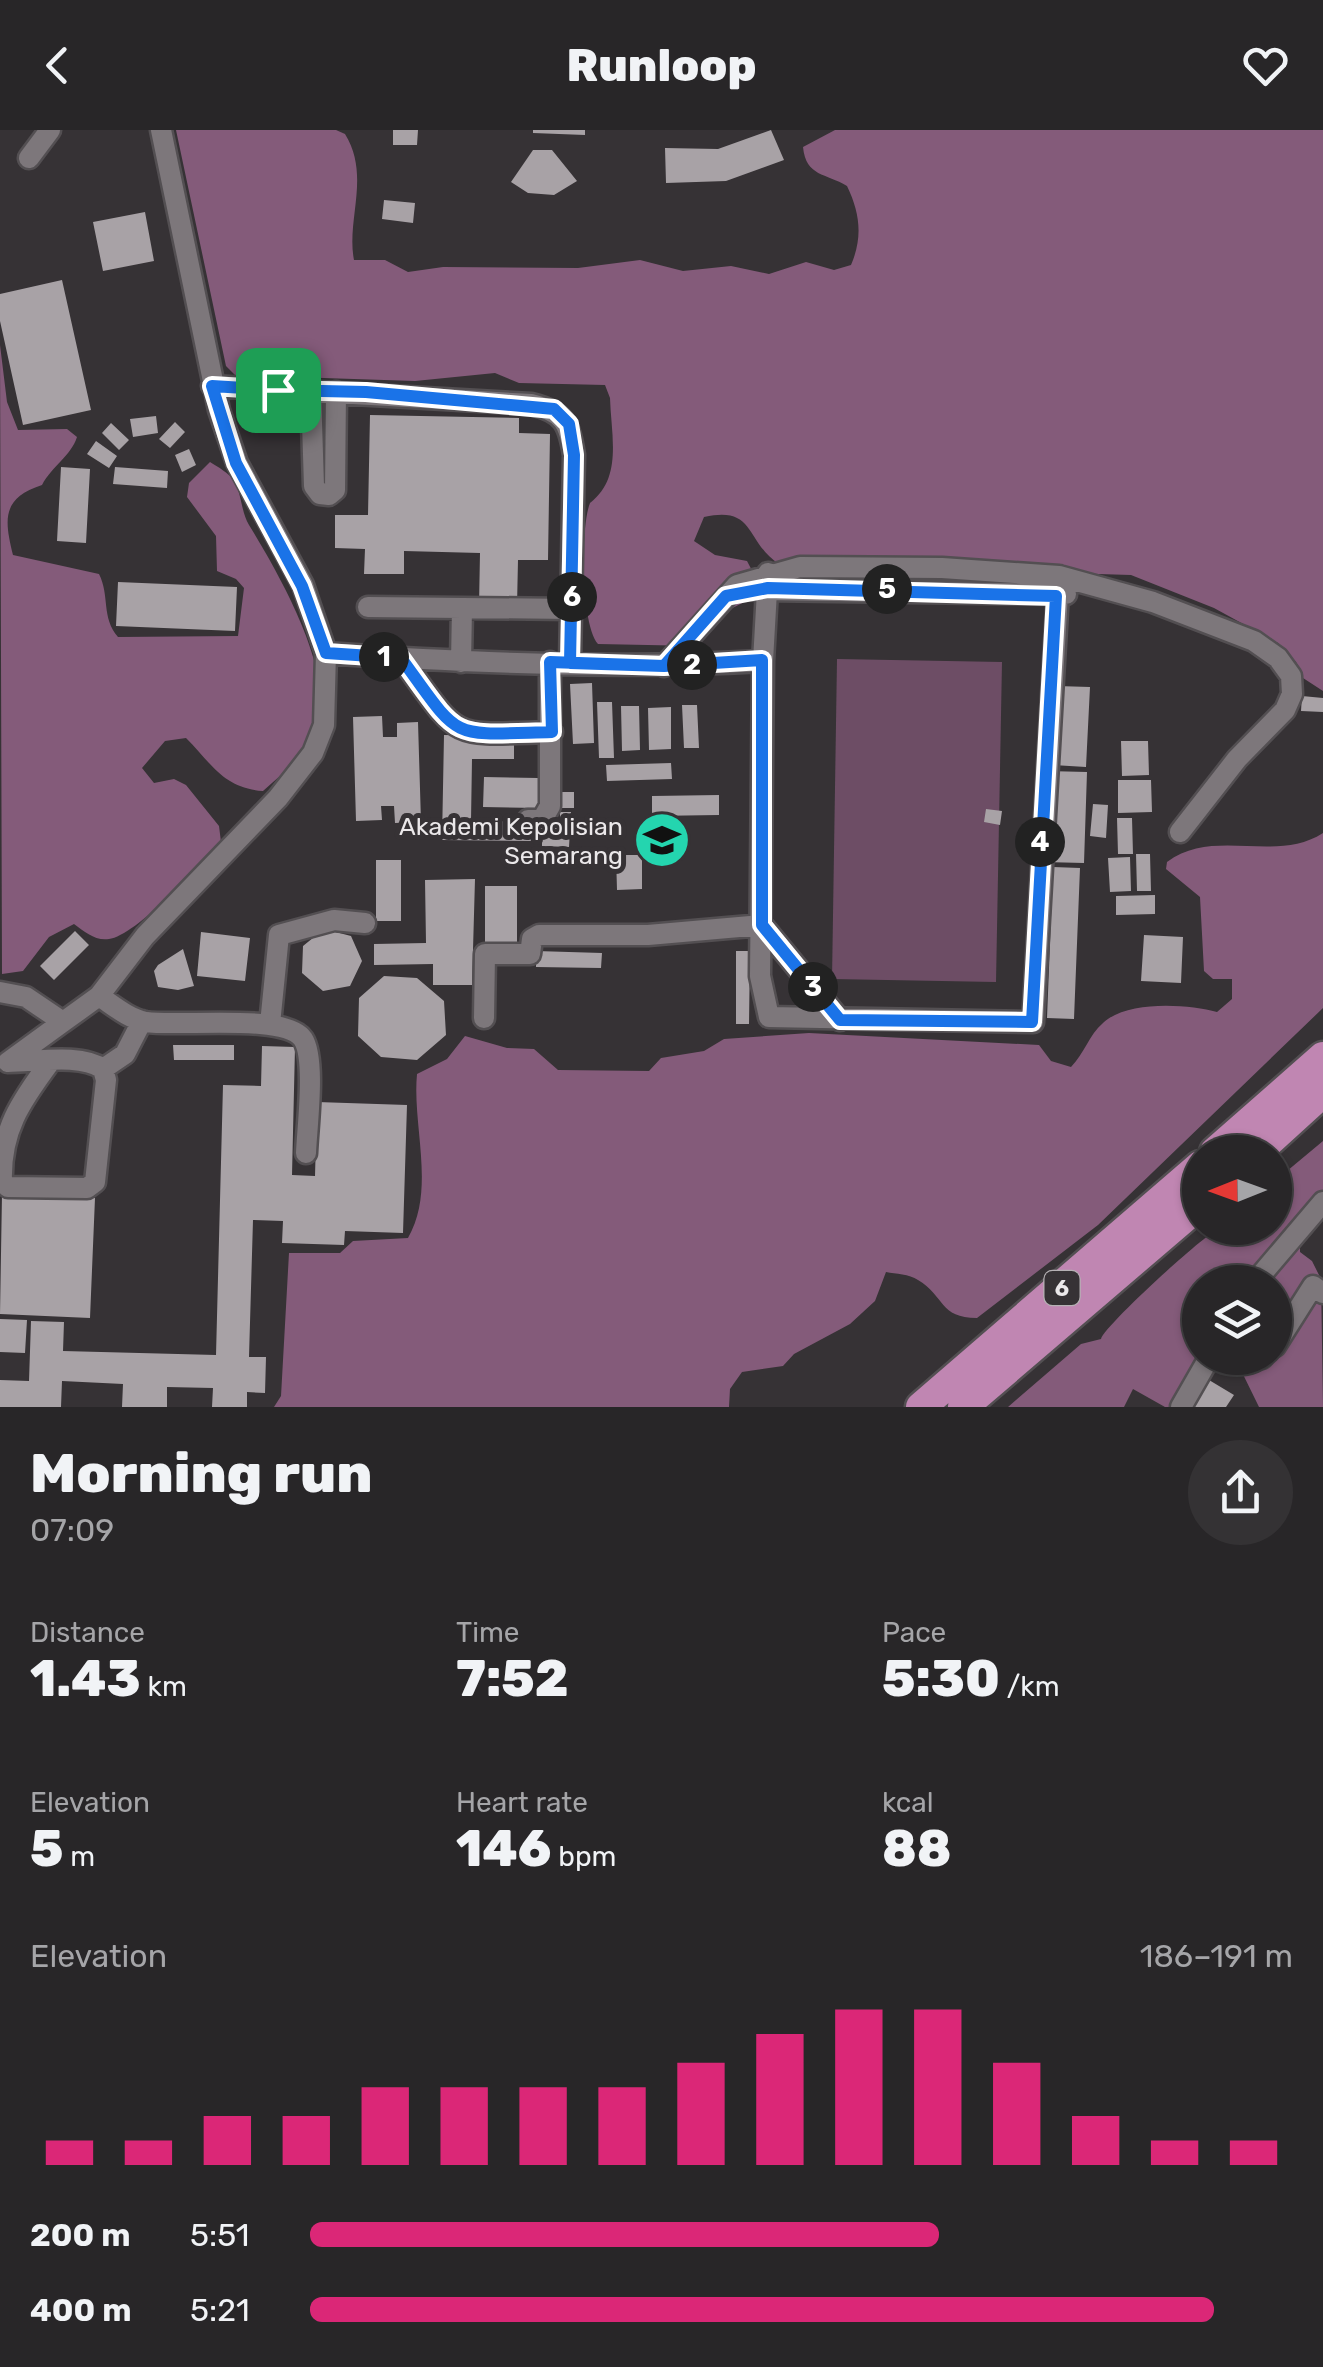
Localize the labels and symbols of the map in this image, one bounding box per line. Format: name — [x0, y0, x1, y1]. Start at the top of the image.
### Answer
pin — [236, 348, 321, 433]
pin: 5 — [862, 564, 912, 614]
pin: 6 — [547, 572, 597, 622]
pin: 1 — [359, 632, 409, 682]
pin: 2 — [667, 640, 717, 690]
school or university icon: Akademi Kepolisian Semarang — [632, 810, 692, 870]
place label: Akademi Kepolisian Semarang — [399, 812, 623, 870]
pin: 4 — [1015, 817, 1065, 867]
pin: 3 — [788, 962, 838, 1012]
north arrow — [1182, 1135, 1292, 1245]
road number: 6 — [1044, 1271, 1080, 1305]

